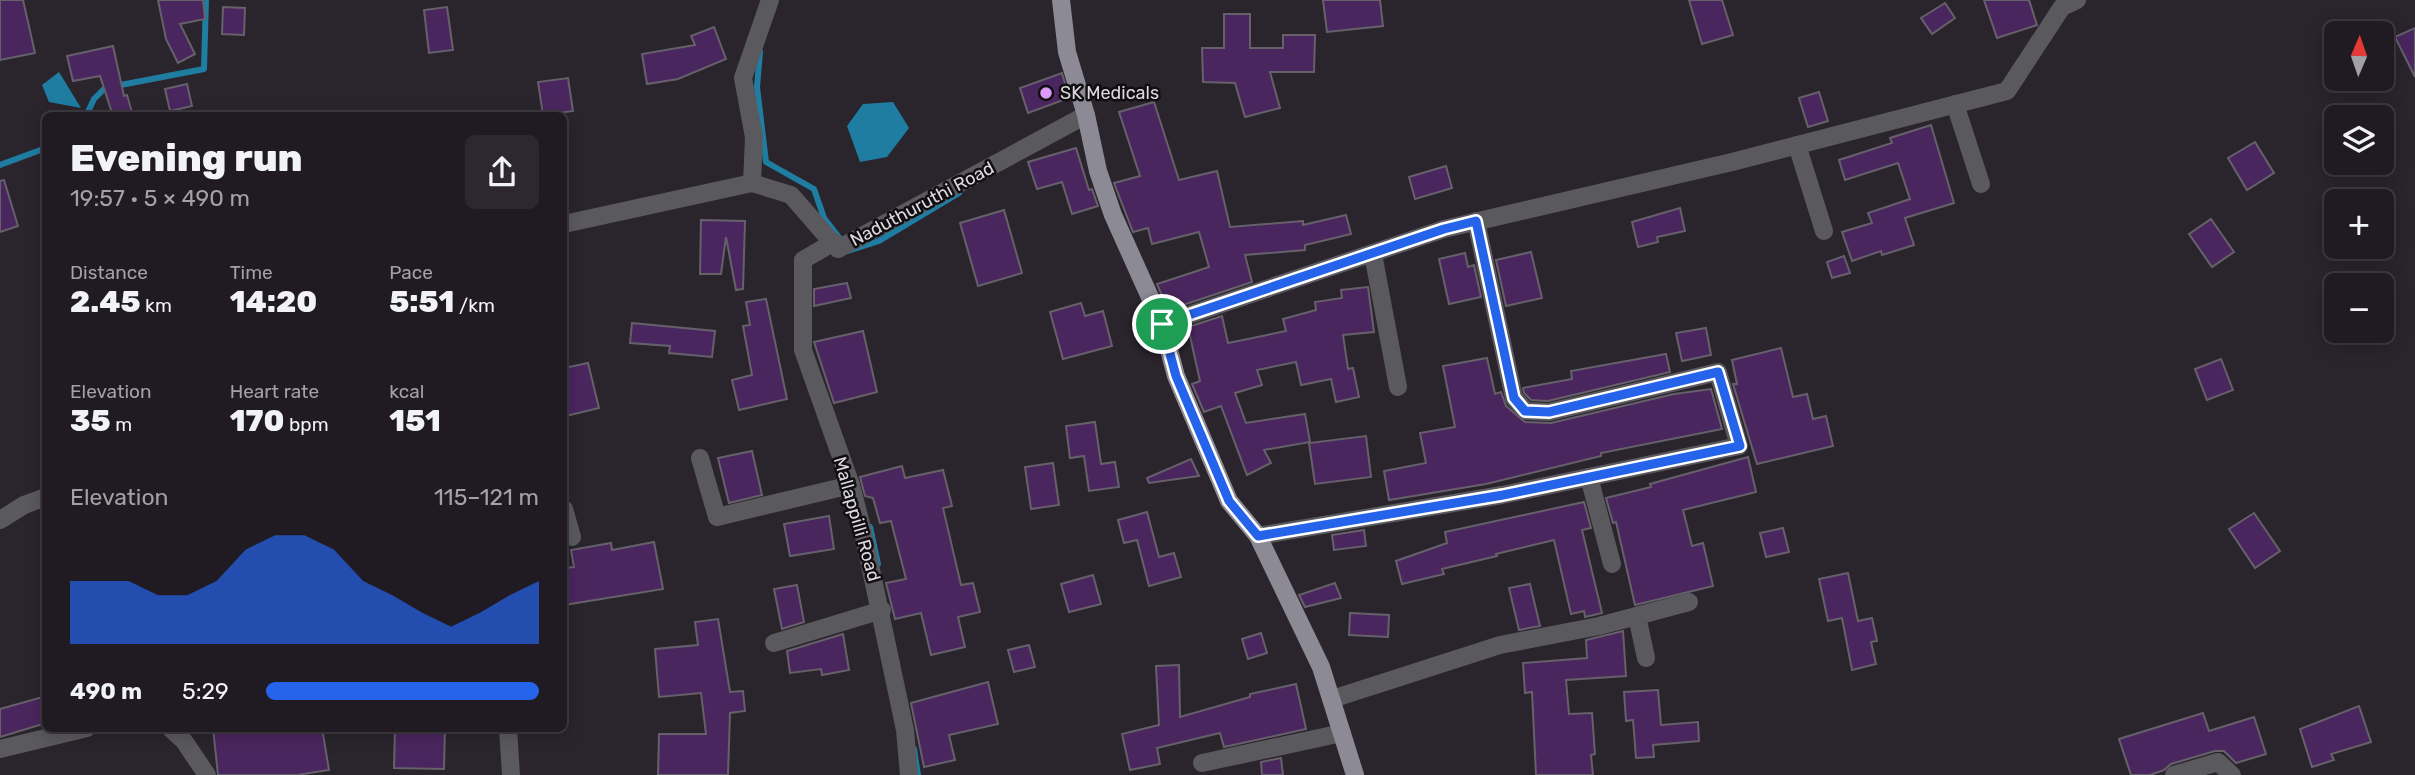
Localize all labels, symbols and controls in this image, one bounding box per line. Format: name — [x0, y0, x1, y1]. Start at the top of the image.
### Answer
north arrow — [2324, 21, 2394, 91]
map controls — [2324, 21, 2394, 343]
place label: SK Medicals — [1060, 82, 1159, 104]
marker: SK Medicals — [1038, 85, 1054, 101]
button: layers — [2324, 105, 2394, 175]
text: Evening run — [70, 135, 303, 181]
button: share — [465, 135, 539, 209]
street label: Naduthuruthi Road — [846, 157, 998, 251]
text: 19:57 · 5 × 490 m — [70, 184, 250, 212]
button: + — [2324, 189, 2394, 259]
text: Distance — [70, 261, 148, 284]
text: Time — [230, 261, 273, 284]
text: Pace — [389, 261, 433, 284]
button: − — [2324, 273, 2394, 343]
text: 2.45 — [70, 284, 140, 320]
text: 14:20 — [230, 284, 317, 320]
text: 5:51 — [389, 284, 454, 320]
text: km — [140, 294, 172, 317]
text: /km — [454, 294, 495, 317]
pin — [1132, 294, 1192, 354]
icon: arrive — [1143, 305, 1181, 343]
text: Elevation — [70, 380, 151, 403]
text: Heart rate — [230, 380, 319, 403]
text: kcal — [389, 380, 424, 403]
text: 35 — [70, 403, 111, 439]
text: 170 — [230, 403, 284, 439]
text: 151 — [389, 403, 441, 439]
text: m — [111, 413, 132, 436]
text: bpm — [284, 413, 329, 436]
street label: Mallappilli Road — [829, 454, 885, 584]
text: Elevation — [70, 483, 169, 511]
text: 115–121 m — [434, 483, 539, 511]
text: 490 m — [70, 677, 142, 705]
text: 5:29 — [182, 677, 229, 705]

